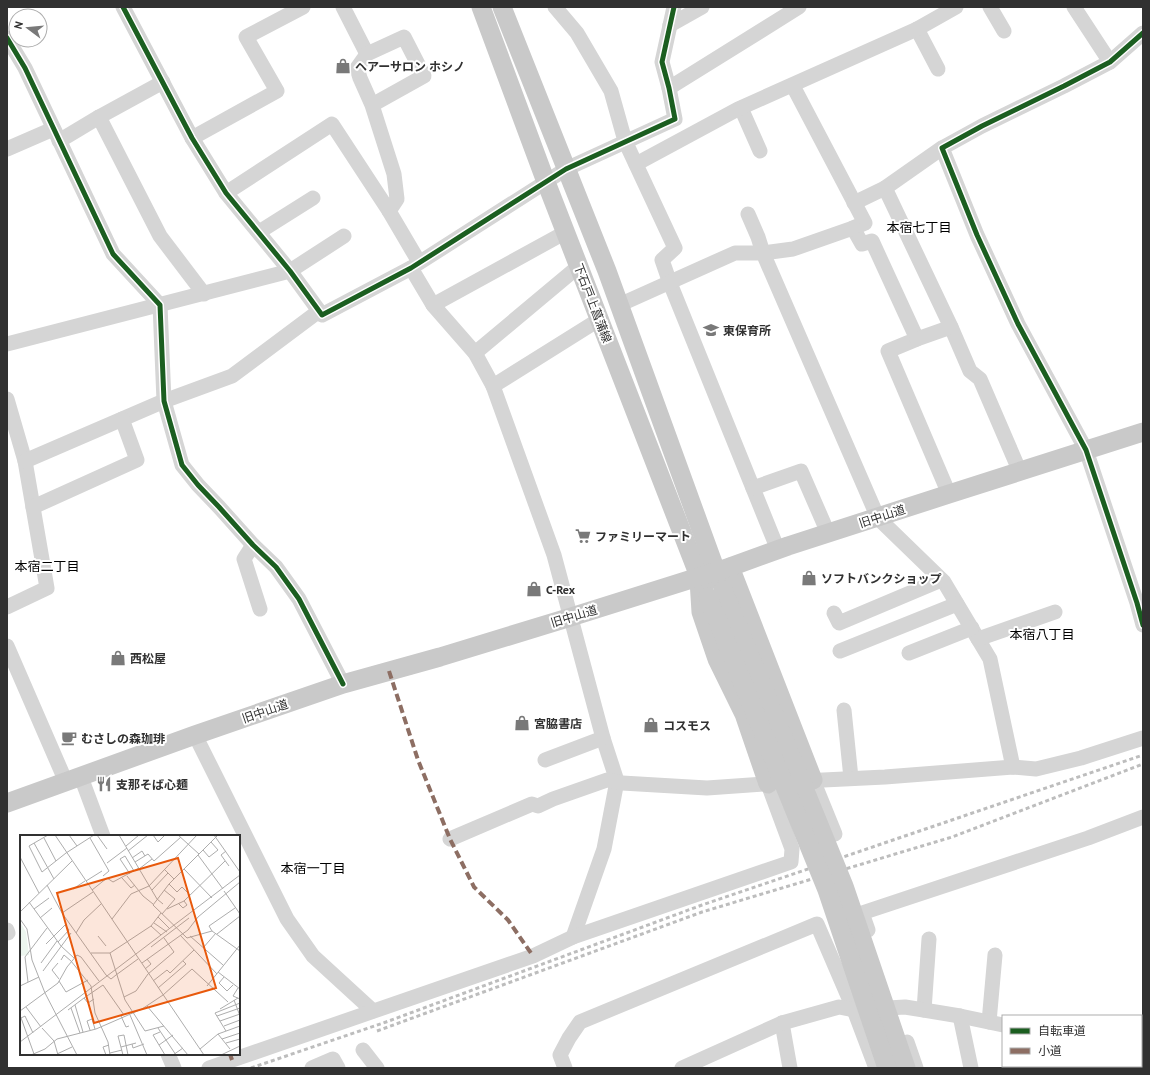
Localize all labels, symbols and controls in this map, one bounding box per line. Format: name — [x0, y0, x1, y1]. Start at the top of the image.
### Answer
north arrow — [8, 8, 48, 48]
text: N — [11, 20, 26, 31]
shop icon: ヘアーサロン ホシノ — [334, 57, 352, 75]
place label: ヘアーサロン ホシノ — [355, 59, 465, 74]
district label: 本宿七丁目 — [886, 219, 952, 236]
street label: 下石戸上菖蒲線 — [571, 261, 615, 345]
school or university icon: 東保育所 — [702, 321, 720, 339]
place label: 東保育所 — [723, 323, 771, 338]
street label: 旧中山道 — [857, 501, 907, 531]
supermarket icon: ファミリーマート — [574, 527, 592, 545]
place label: ファミリーマート — [595, 529, 691, 544]
district label: 本宿二丁目 — [14, 558, 80, 575]
shop icon: ソフトバンクショップ — [800, 569, 818, 587]
place label: ソフトバンクショップ — [821, 571, 942, 586]
shop icon: C-Rex — [525, 580, 543, 598]
place label: C-Rex — [546, 582, 576, 597]
street label: 旧中山道 — [549, 602, 599, 630]
district label: 本宿八丁目 — [1009, 626, 1075, 643]
shop icon: 西松屋 — [109, 649, 127, 667]
place label: 西松屋 — [130, 651, 166, 666]
street label: 旧中山道 — [240, 696, 290, 726]
shop icon: 宮脇書店 — [513, 714, 531, 732]
place label: 宮脇書店 — [534, 716, 582, 731]
shop icon: コスモス — [642, 716, 660, 734]
place label: コスモス — [663, 718, 711, 733]
cafe icon: むさしの森珈琲 — [60, 729, 78, 747]
place label: むさしの森珈琲 — [81, 731, 165, 746]
restaurant icon: 支那そば心麺 — [95, 775, 113, 793]
place label: 支那そば心麺 — [116, 777, 188, 792]
inset map — [20, 835, 240, 1055]
district label: 本宿一丁目 — [280, 860, 346, 877]
legend — [1002, 1015, 1142, 1067]
text: 自転車道 — [1038, 1023, 1086, 1038]
text: 小道 — [1038, 1043, 1062, 1058]

